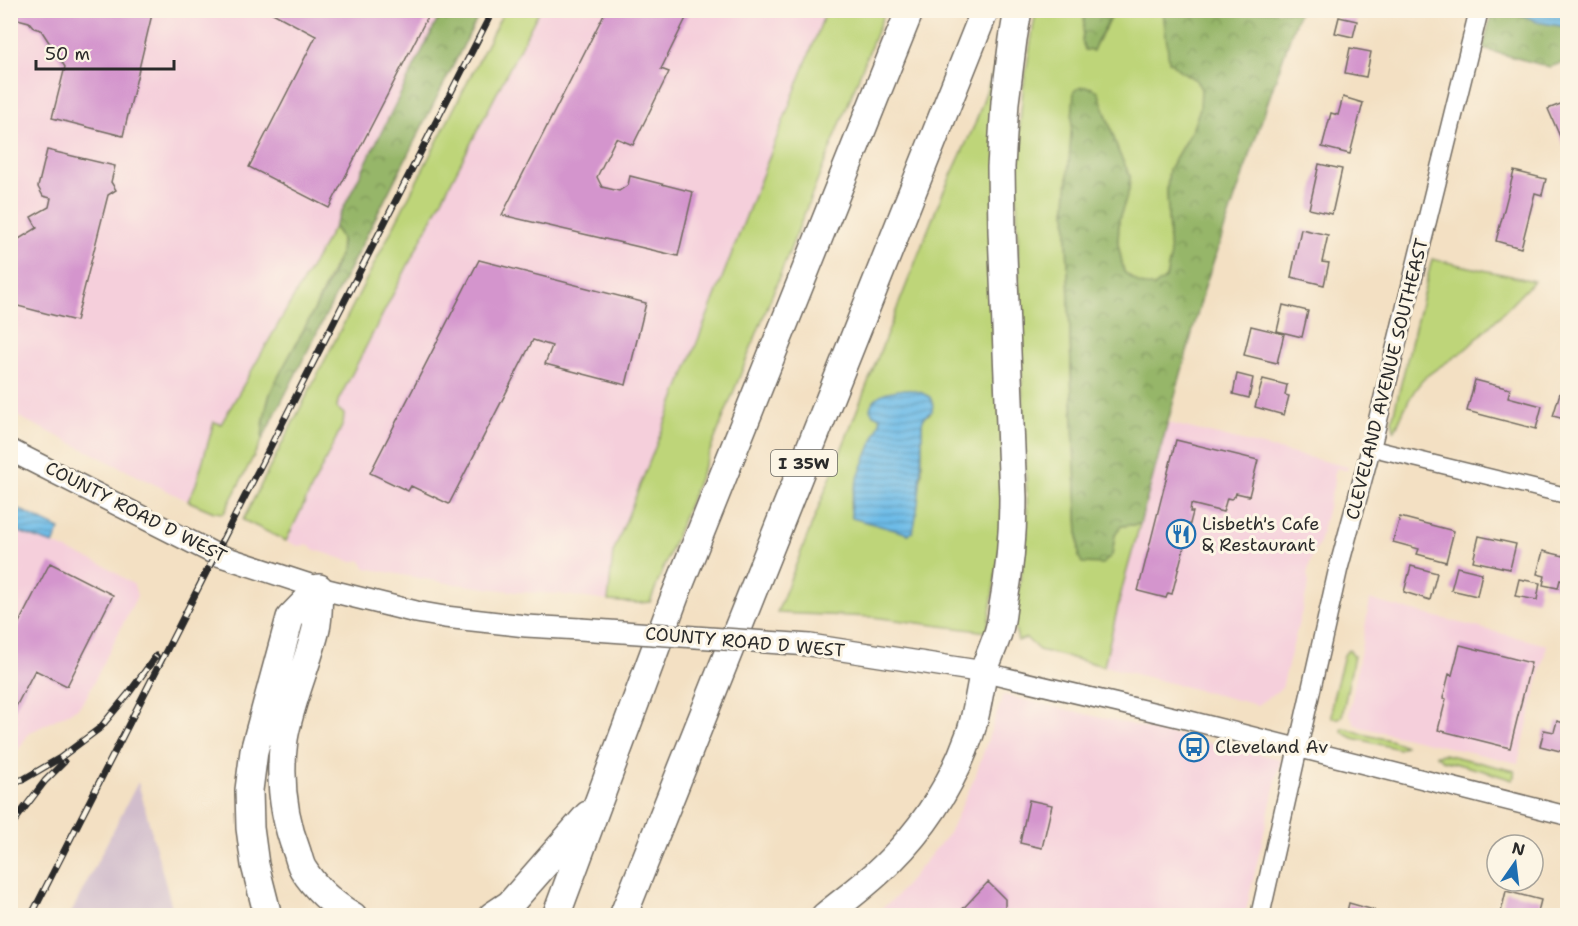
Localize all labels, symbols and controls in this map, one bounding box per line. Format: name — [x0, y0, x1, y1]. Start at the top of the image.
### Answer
scale bar — [36, 33, 174, 71]
text: 50 m — [45, 42, 90, 66]
street label: CLEVELAND AVENUE SOUTHEAST — [1340, 236, 1434, 522]
road number: I 35W — [771, 450, 837, 476]
street label: COUNTY ROAD D WEST — [41, 456, 231, 568]
place label: Lisbeth's Cafe & Restaurant — [1202, 512, 1319, 557]
restaurant icon: Lisbeth's Cafe & Restaurant — [1165, 518, 1197, 550]
street label: COUNTY ROAD D WEST — [644, 621, 846, 663]
bus stop icon: Cleveland Av — [1178, 731, 1210, 763]
place label: Cleveland Av — [1215, 735, 1328, 759]
north arrow — [1485, 833, 1545, 893]
text: N — [1510, 837, 1527, 861]

